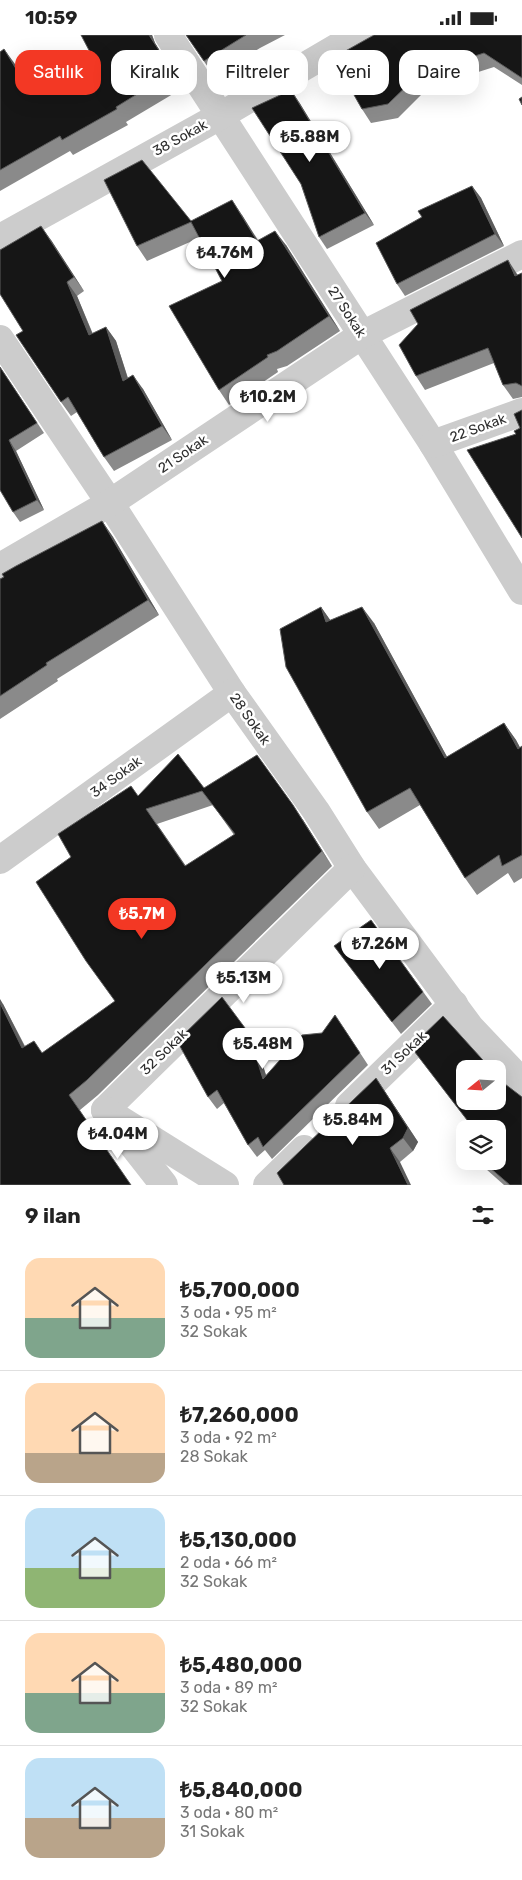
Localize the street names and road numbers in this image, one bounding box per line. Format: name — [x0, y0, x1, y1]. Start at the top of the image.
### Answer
street label: 38 Sokak — [150, 116, 211, 160]
street label: 27 Sokak — [324, 283, 370, 341]
street label: 22 Sokak — [448, 410, 509, 446]
street label: 21 Sokak — [155, 431, 212, 477]
street label: 28 Sokak — [226, 690, 274, 749]
street label: 34 Sokak — [87, 752, 146, 801]
street label: 32 Sokak — [137, 1025, 192, 1079]
street label: 31 Sokak — [378, 1027, 431, 1079]

